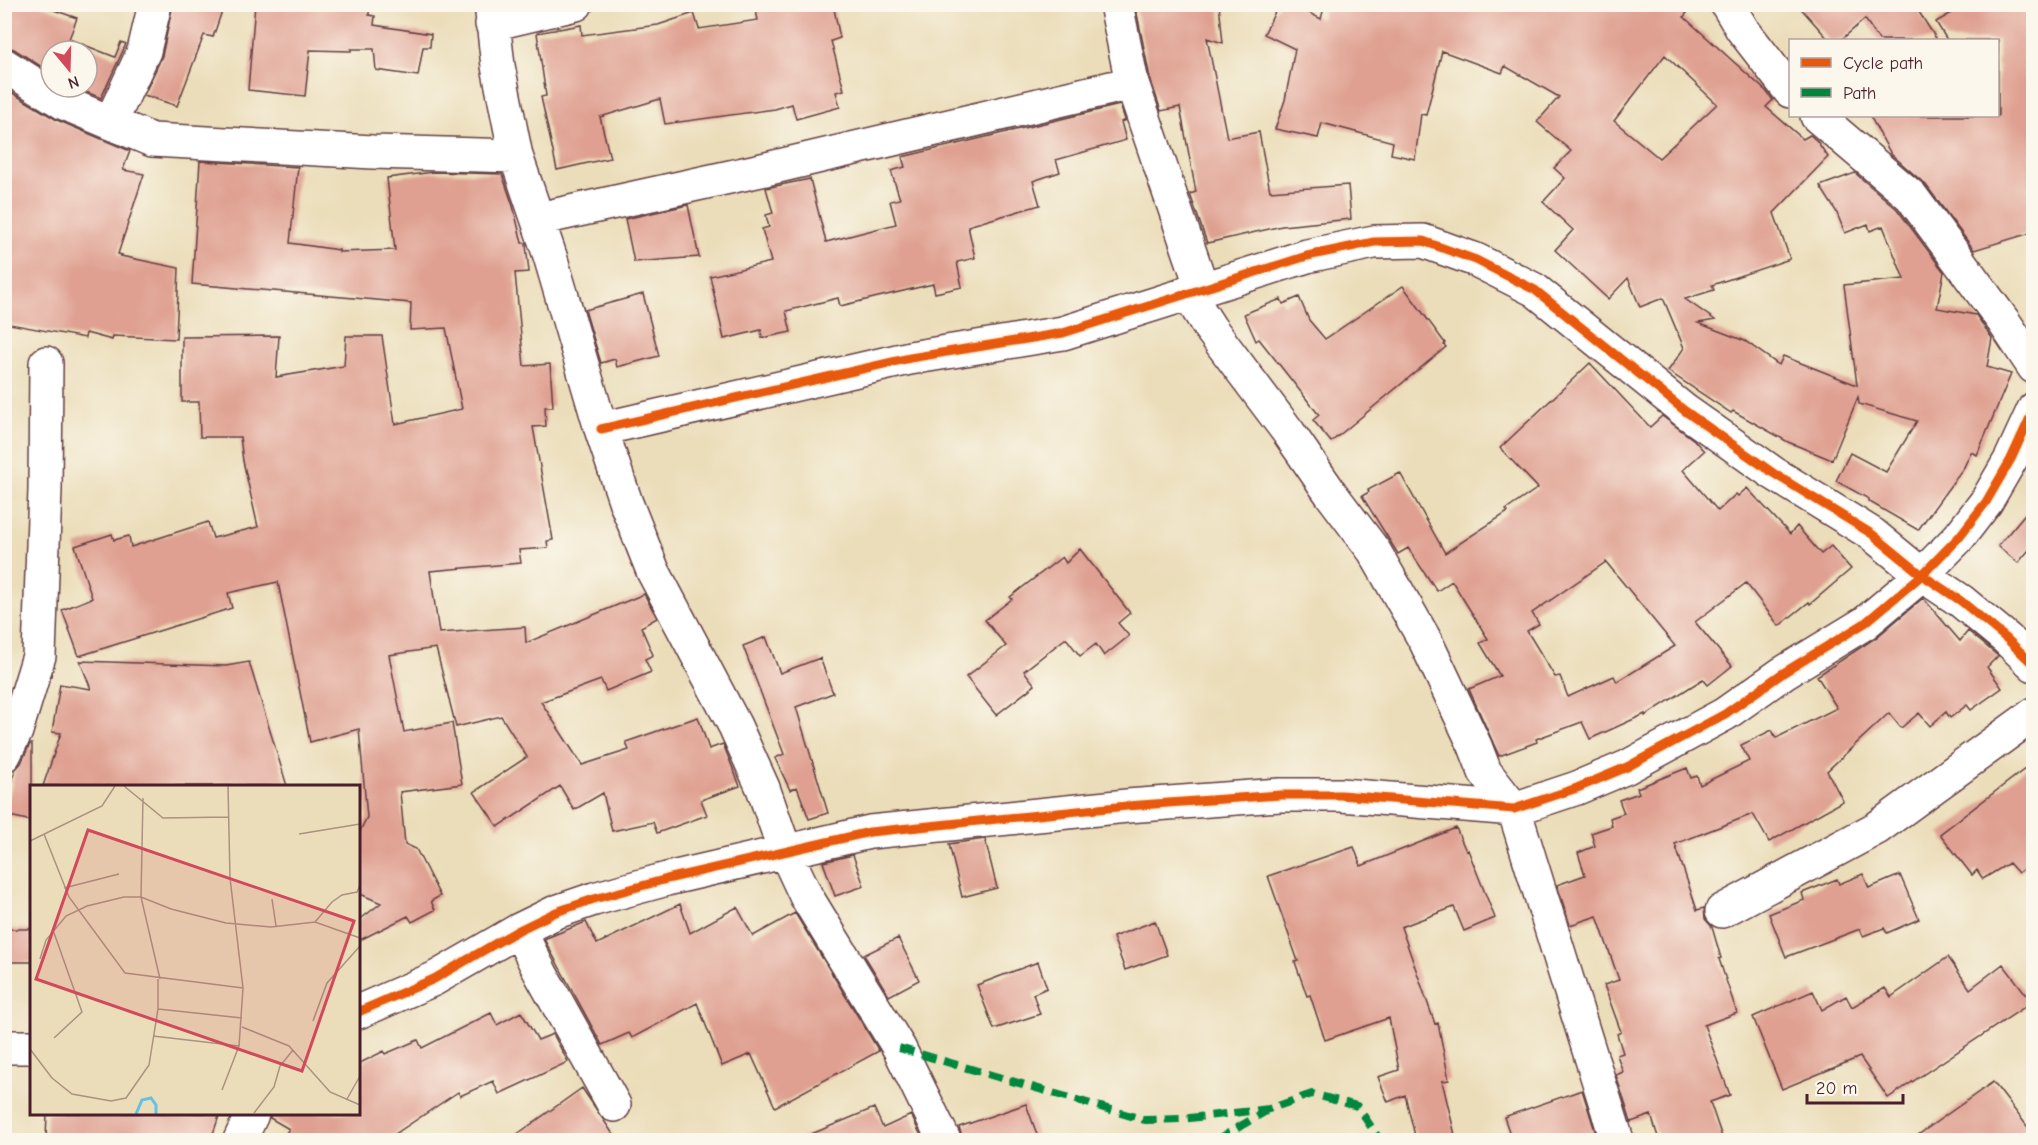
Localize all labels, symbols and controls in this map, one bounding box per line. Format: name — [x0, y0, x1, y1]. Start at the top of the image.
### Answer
north arrow — [39, 39, 99, 99]
legend — [1789, 39, 1999, 117]
text: Cycle path — [1843, 53, 1923, 74]
text: N — [66, 72, 81, 92]
text: Path — [1843, 83, 1876, 104]
inset map — [30, 785, 360, 1115]
scale bar — [1807, 1067, 1903, 1105]
text: 20 m — [1816, 1078, 1857, 1099]

